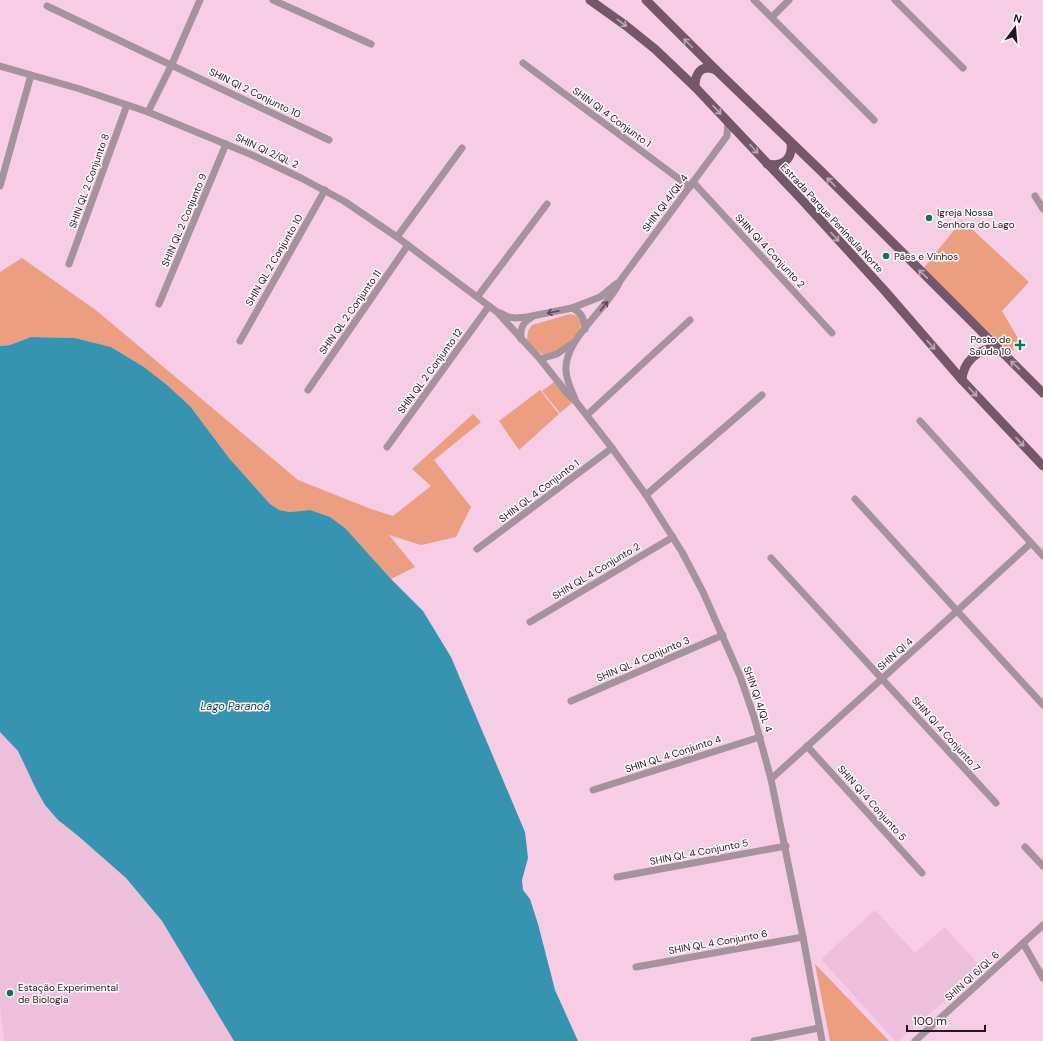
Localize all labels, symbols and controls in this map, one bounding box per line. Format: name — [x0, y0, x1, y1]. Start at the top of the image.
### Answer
north arrow — [995, 8, 1035, 48]
text: N — [1012, 11, 1024, 26]
one-way arrow — [616, 18, 627, 27]
one-way arrow — [683, 38, 693, 48]
street label: SHIN QI 2 Conjunto 10 — [207, 65, 303, 121]
street label: SHIN QI 4 Conjunto 1 — [570, 84, 654, 150]
one-way arrow — [713, 105, 722, 115]
street label: SHIN QI 2/QL 2 — [233, 131, 301, 171]
street label: SHIN QL 2 Conjunto 8 — [66, 132, 112, 230]
one-way arrow — [749, 144, 758, 154]
street label: Estrada Parque Península Norte — [778, 161, 886, 276]
street label: SHIN QL 2 Conjunto 9 — [158, 171, 210, 269]
street label: SHIN QI 4/QL 4 — [639, 172, 691, 234]
one-way arrow — [826, 177, 836, 187]
place label: Igreja Nossa Senhora do Lago — [937, 206, 1015, 231]
street label: SHIN QI 4 Conjunto 2 — [732, 211, 808, 291]
street label: SHIN QL 2 Conjunto 10 — [242, 212, 306, 308]
marker: Igreja Nossa Senhora do Lago — [924, 213, 934, 223]
one-way arrow — [830, 232, 840, 242]
place label: Pães e Vinhos — [894, 250, 958, 263]
marker: Pães e Vinhos — [881, 251, 891, 261]
street label: SHIN QL 2 Conjunto 11 — [316, 267, 384, 357]
one-way arrow — [918, 269, 928, 279]
one-way arrow — [599, 301, 608, 311]
one-way arrow — [547, 308, 560, 316]
street label: SHIN QL 2 Conjunto 12 — [395, 325, 466, 416]
place label: Posto de Saúde 10 — [969, 333, 1011, 358]
one-way arrow — [926, 339, 935, 350]
marker: Posto de Saúde 10 — [1014, 339, 1026, 351]
one-way arrow — [1010, 361, 1020, 370]
one-way arrow — [968, 387, 978, 397]
one-way arrow — [1015, 437, 1025, 447]
street label: SHIN QL 4 Conjunto 1 — [496, 457, 582, 525]
street label: SHIN QL 4 Conjunto 2 — [550, 540, 642, 602]
street label: SHIN QL 4 Conjunto 3 — [594, 633, 692, 685]
street label: SHIN QI 4 — [875, 635, 915, 673]
street label: SHIN QI 4/QL 4 — [741, 664, 775, 734]
street label: SHIN QI 4 Conjunto 7 — [909, 694, 983, 774]
water label: Lago Paranoá — [201, 699, 270, 713]
street label: SHIN QL 4 Conjunto 4 — [623, 732, 723, 776]
street label: SHIN QI 4 Conjunto 5 — [835, 763, 909, 843]
street label: SHIN QL 4 Conjunto 5 — [649, 836, 749, 868]
street label: SHIN QL 4 Conjunto 6 — [667, 927, 769, 957]
street label: SHIN QI 6/QL 6 — [942, 948, 1002, 1004]
place label: Estação Experimental de Biologia — [18, 981, 118, 1006]
marker: Estação Experimental de Biologia — [5, 988, 15, 998]
scale bar — [907, 1007, 985, 1033]
text: 100 m — [913, 1013, 947, 1029]

